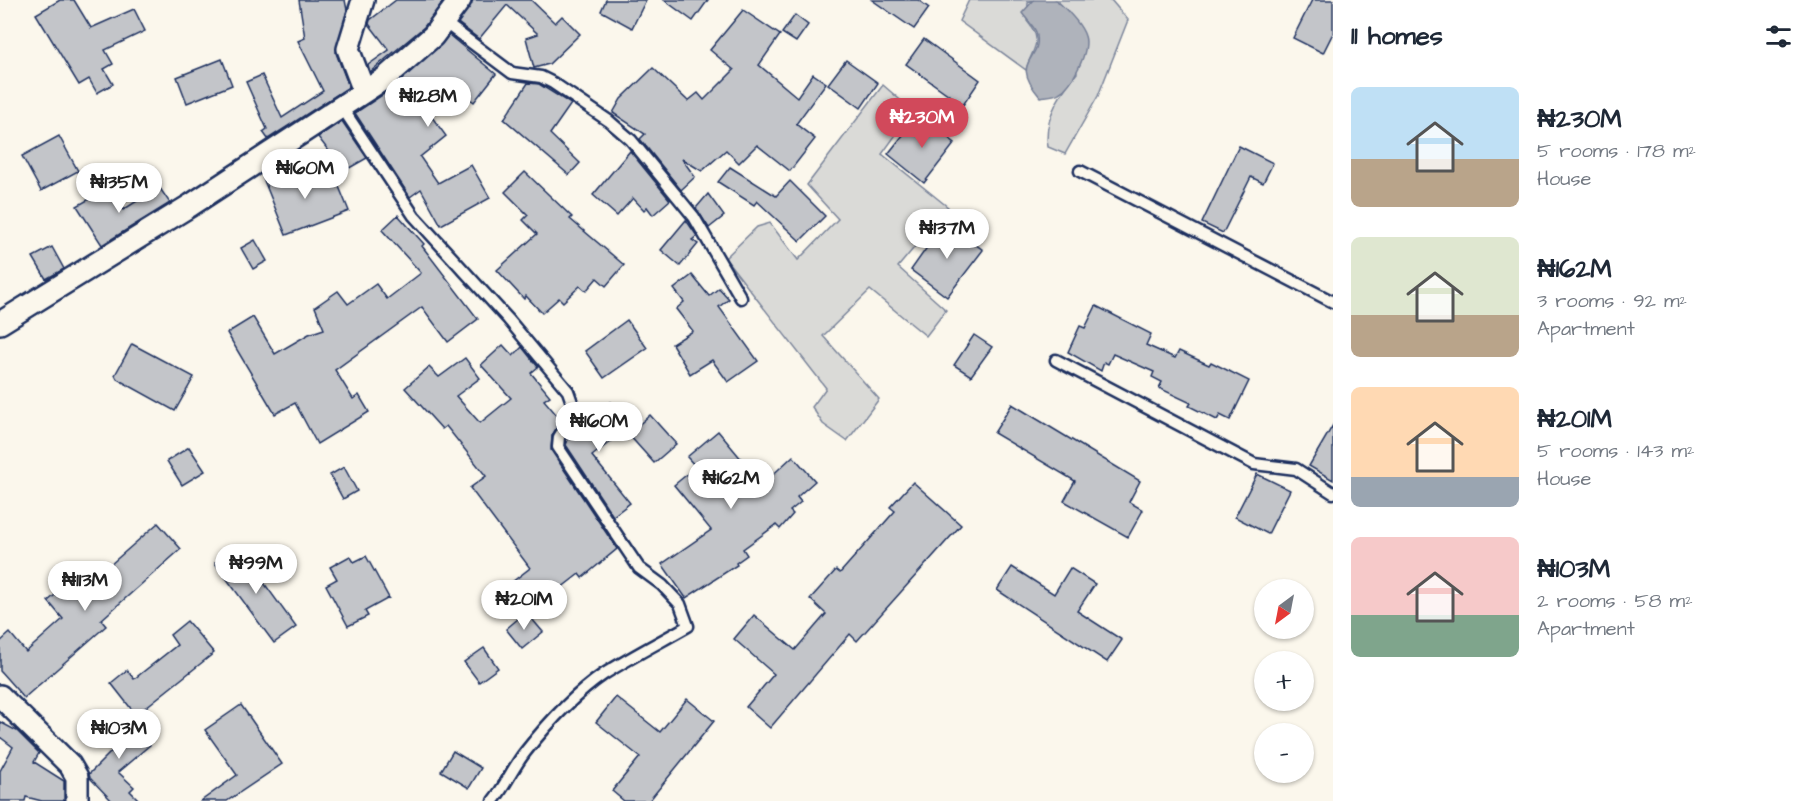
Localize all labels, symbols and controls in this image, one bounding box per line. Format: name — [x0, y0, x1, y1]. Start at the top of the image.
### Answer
text: 11 homes — [1351, 18, 1443, 54]
icon: filters — [1762, 20, 1795, 53]
pin: ₦128M — [386, 77, 470, 128]
text: ₦128M — [399, 82, 457, 110]
pin: ₦230M — [880, 98, 964, 149]
text: ₦230M — [1537, 101, 1622, 137]
text: ₦230M — [889, 103, 955, 131]
icon: home — [1399, 111, 1471, 183]
text: 5 rooms · 178 m² — [1537, 137, 1696, 165]
pin: ₦160M — [263, 149, 347, 200]
text: ₦160M — [276, 154, 334, 182]
pin: ₦135M — [77, 163, 161, 214]
text: House — [1537, 165, 1591, 193]
text: ₦135M — [90, 168, 148, 196]
pin: ₦137M — [905, 209, 989, 260]
text: ₦137M — [919, 214, 975, 242]
text: ₦162M — [1537, 251, 1612, 287]
icon: home — [1399, 261, 1471, 333]
text: 3 rooms · 92 m² — [1537, 287, 1687, 315]
text: Apartment — [1537, 315, 1635, 343]
text: ₦201M — [1537, 401, 1612, 437]
pin: ₦160M — [557, 402, 641, 453]
text: ₦160M — [570, 407, 628, 435]
icon: home — [1399, 411, 1471, 483]
text: 5 rooms · 143 m² — [1537, 437, 1695, 465]
pin: ₦162M — [689, 459, 773, 510]
text: ₦162M — [702, 464, 760, 492]
text: House — [1537, 465, 1591, 493]
pin: ₦99M — [220, 544, 292, 595]
text: ₦99M — [229, 549, 283, 577]
text: ₦103M — [1537, 551, 1610, 587]
pin: ₦113M — [43, 561, 127, 612]
icon: home — [1399, 561, 1471, 633]
text: ₦113M — [62, 566, 108, 594]
north arrow — [1254, 579, 1314, 639]
map controls — [1254, 579, 1314, 783]
pin: ₦201M — [482, 580, 566, 631]
text: ₦201M — [495, 585, 553, 613]
text: 2 rooms · 58 m² — [1537, 587, 1693, 615]
text: Apartment — [1537, 615, 1635, 643]
button: + — [1254, 651, 1314, 711]
pin: ₦103M — [77, 709, 161, 760]
text: ₦103M — [91, 714, 147, 742]
button: − — [1254, 723, 1314, 783]

